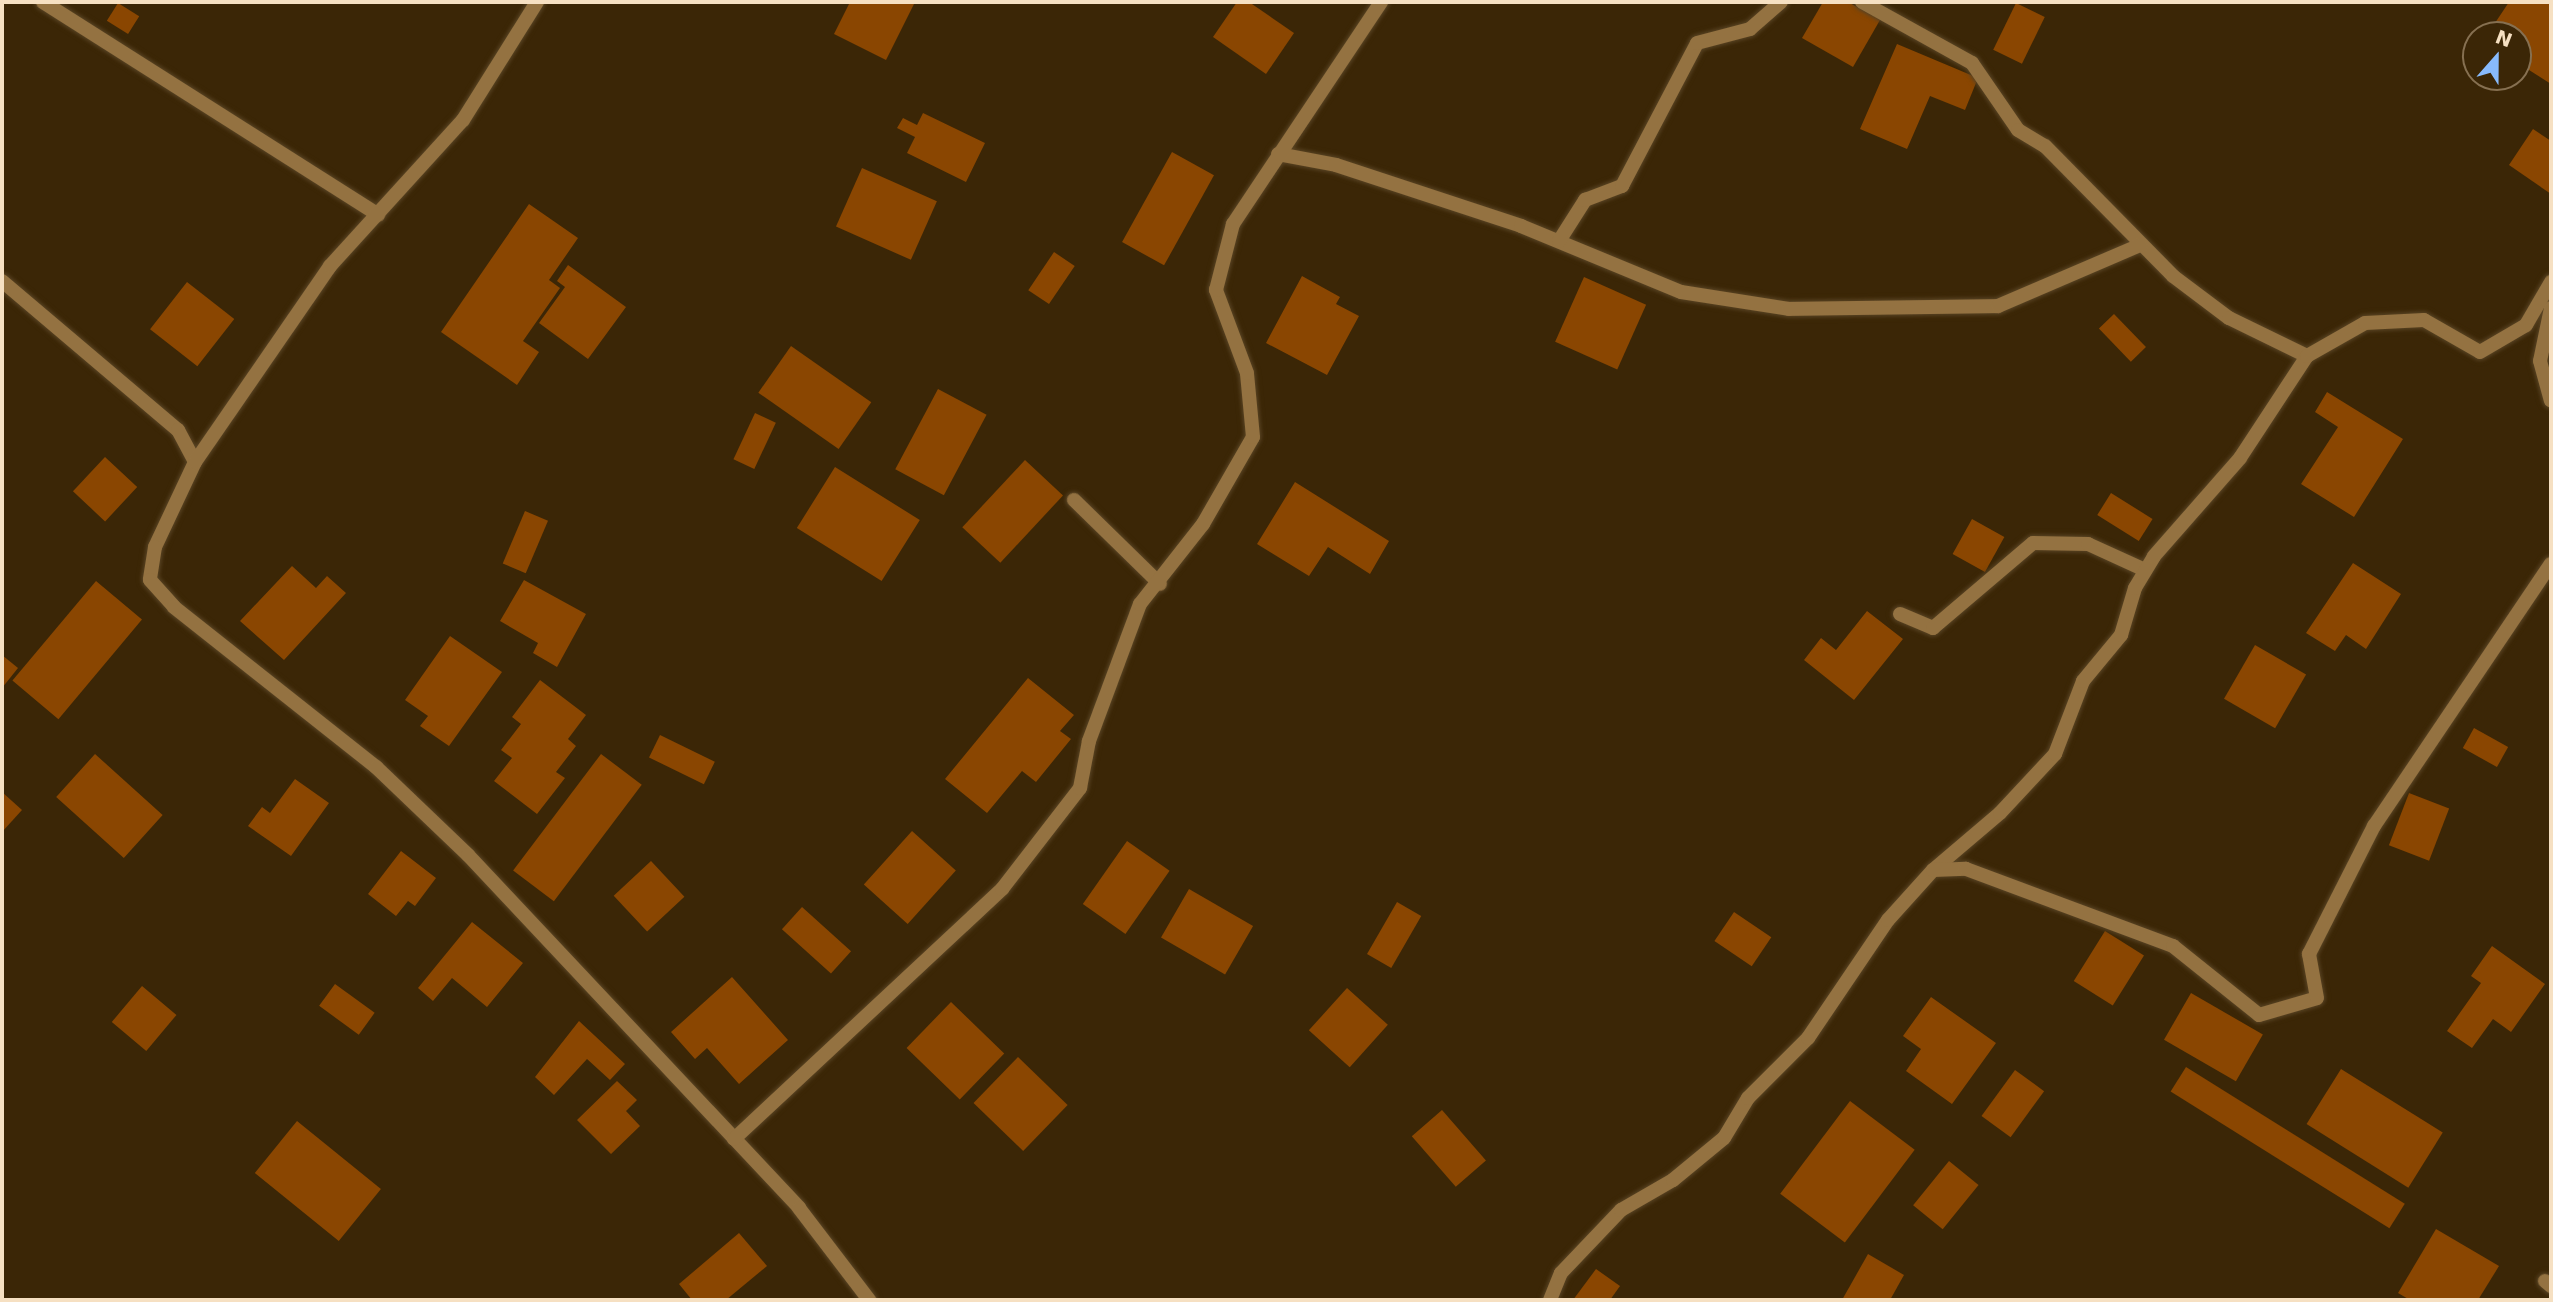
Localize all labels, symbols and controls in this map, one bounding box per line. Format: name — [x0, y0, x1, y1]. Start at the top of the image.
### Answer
north arrow — [2462, 21, 2532, 91]
text: N — [2492, 25, 2515, 51]

